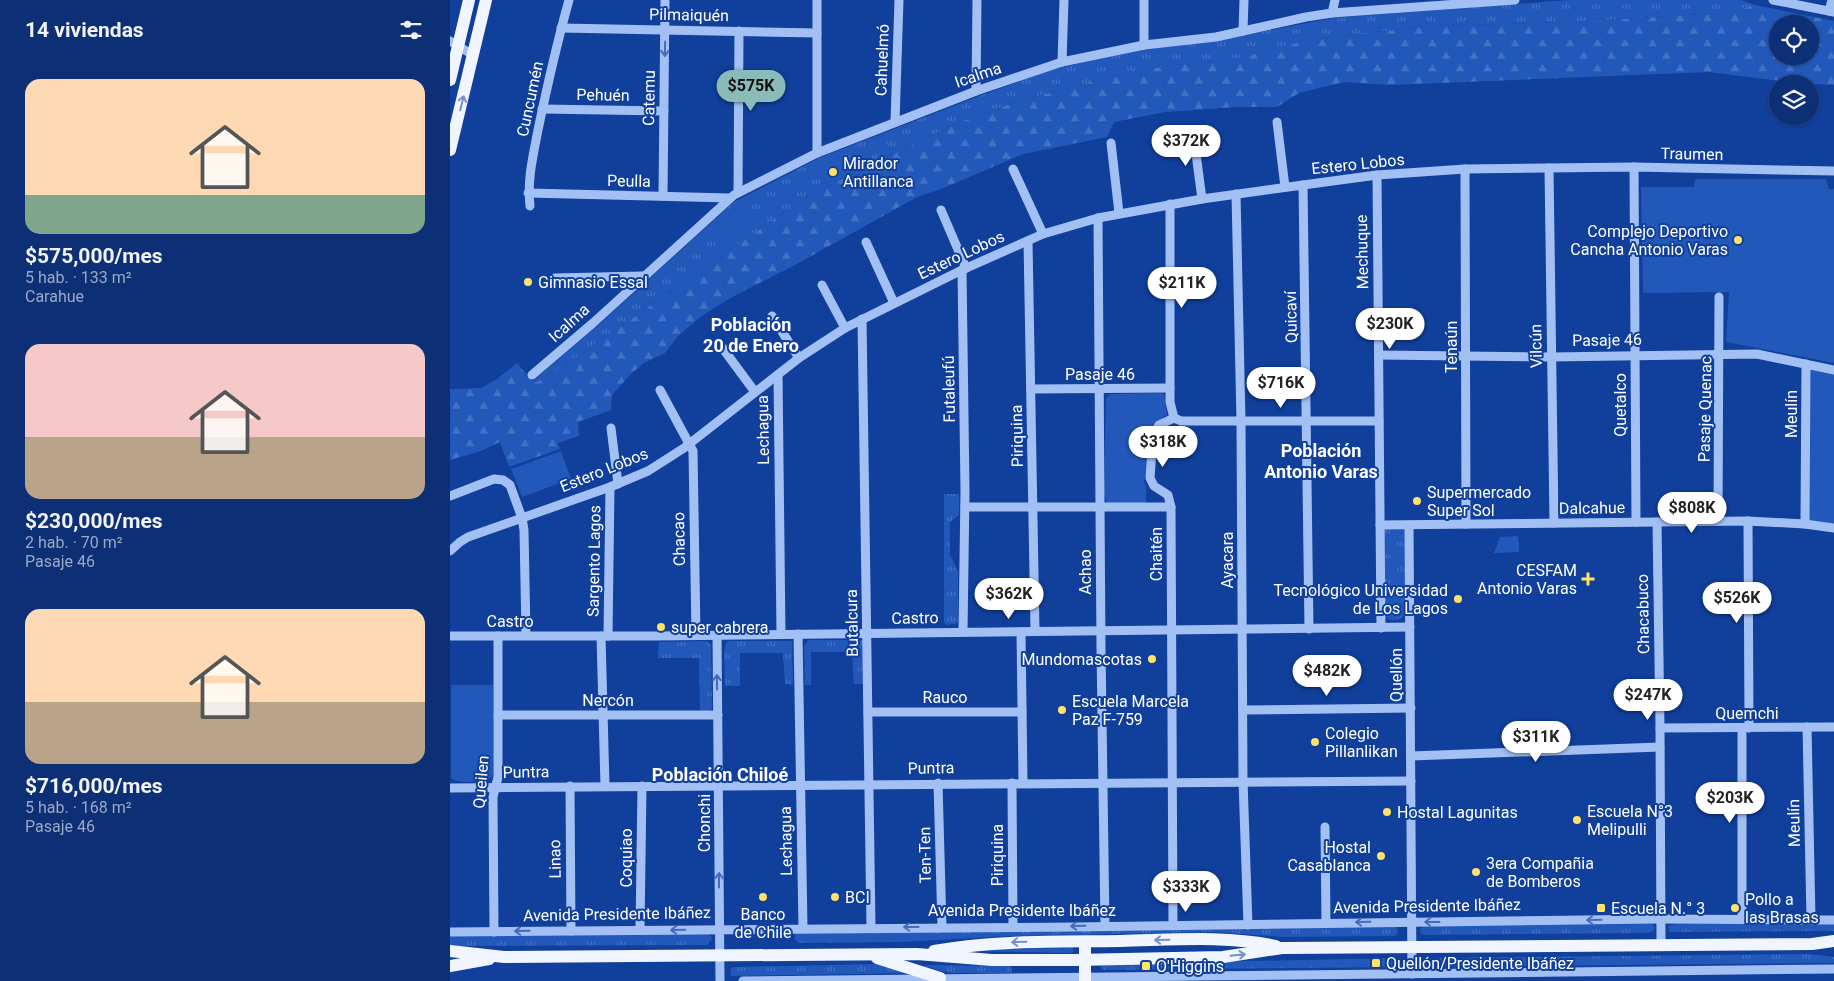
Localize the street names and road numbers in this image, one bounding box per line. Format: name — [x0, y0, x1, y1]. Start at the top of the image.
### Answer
street label: Pilmaiquén — [649, 5, 729, 25]
street label: Cahuelmó — [871, 24, 893, 96]
street label: Icalma — [952, 58, 1004, 92]
street label: Cuncumén — [513, 60, 547, 138]
street label: Catemu — [639, 70, 659, 126]
street label: Pehuén — [576, 85, 630, 105]
street label: Traumen — [1660, 144, 1724, 164]
street label: Estero Lobos — [1310, 150, 1406, 178]
street label: Peulla — [607, 171, 651, 191]
street label: Mechuque — [1352, 214, 1372, 290]
street label: Estero Lobos — [915, 227, 1007, 283]
street label: Quicaví — [1281, 290, 1301, 343]
street label: Icalma — [545, 300, 593, 346]
street label: Tenaún — [1442, 321, 1461, 373]
street label: Vilcún — [1526, 324, 1546, 368]
street label: Pasaje 46 — [1572, 330, 1642, 350]
street label: Futaleufú — [939, 355, 959, 423]
street label: Pasaje Quenac — [1695, 356, 1715, 462]
street label: Pasaje 46 — [1065, 365, 1135, 384]
street label: Quetalco — [1611, 373, 1630, 437]
street label: Meulín — [1782, 390, 1801, 438]
street label: Lechagua — [753, 395, 773, 465]
street label: Piriquina — [1007, 405, 1027, 467]
street label: Estero Lobos — [557, 444, 651, 496]
street label: Dalcahue — [1559, 498, 1625, 518]
street label: Sargento Lagos — [584, 505, 604, 617]
street label: Chacao — [669, 512, 689, 566]
street label: Chaitén — [1147, 527, 1166, 581]
street label: Ayacara — [1218, 531, 1237, 589]
street label: Achao — [1076, 549, 1095, 595]
street label: Chacabuco — [1633, 574, 1653, 654]
street label: Butalcura — [842, 589, 862, 657]
street label: Castro — [891, 608, 939, 628]
street label: Castro — [487, 612, 534, 631]
street label: Quellón — [1387, 648, 1406, 702]
street label: Rauco — [923, 688, 967, 707]
street label: Nercón — [582, 691, 634, 710]
street label: Quemchi — [1715, 704, 1779, 723]
street label: Queilen — [469, 755, 493, 809]
street label: Puntra — [907, 758, 955, 778]
street label: Puntra — [502, 762, 550, 782]
street label: Chonchi — [695, 794, 714, 852]
street label: Meulín — [1784, 799, 1804, 847]
street label: Lechagua — [776, 806, 796, 876]
street label: Piriquina — [988, 824, 1007, 886]
street label: Ten-Ten — [915, 827, 935, 883]
street label: Coquiao — [617, 828, 636, 888]
street label: Linao — [545, 839, 565, 879]
street label: Avenida Presidente Ibáñez — [1333, 895, 1521, 917]
street label: Avenida Presidente Ibáñez — [928, 901, 1116, 920]
street label: Avenida Presidente Ibáñez — [523, 903, 711, 925]

